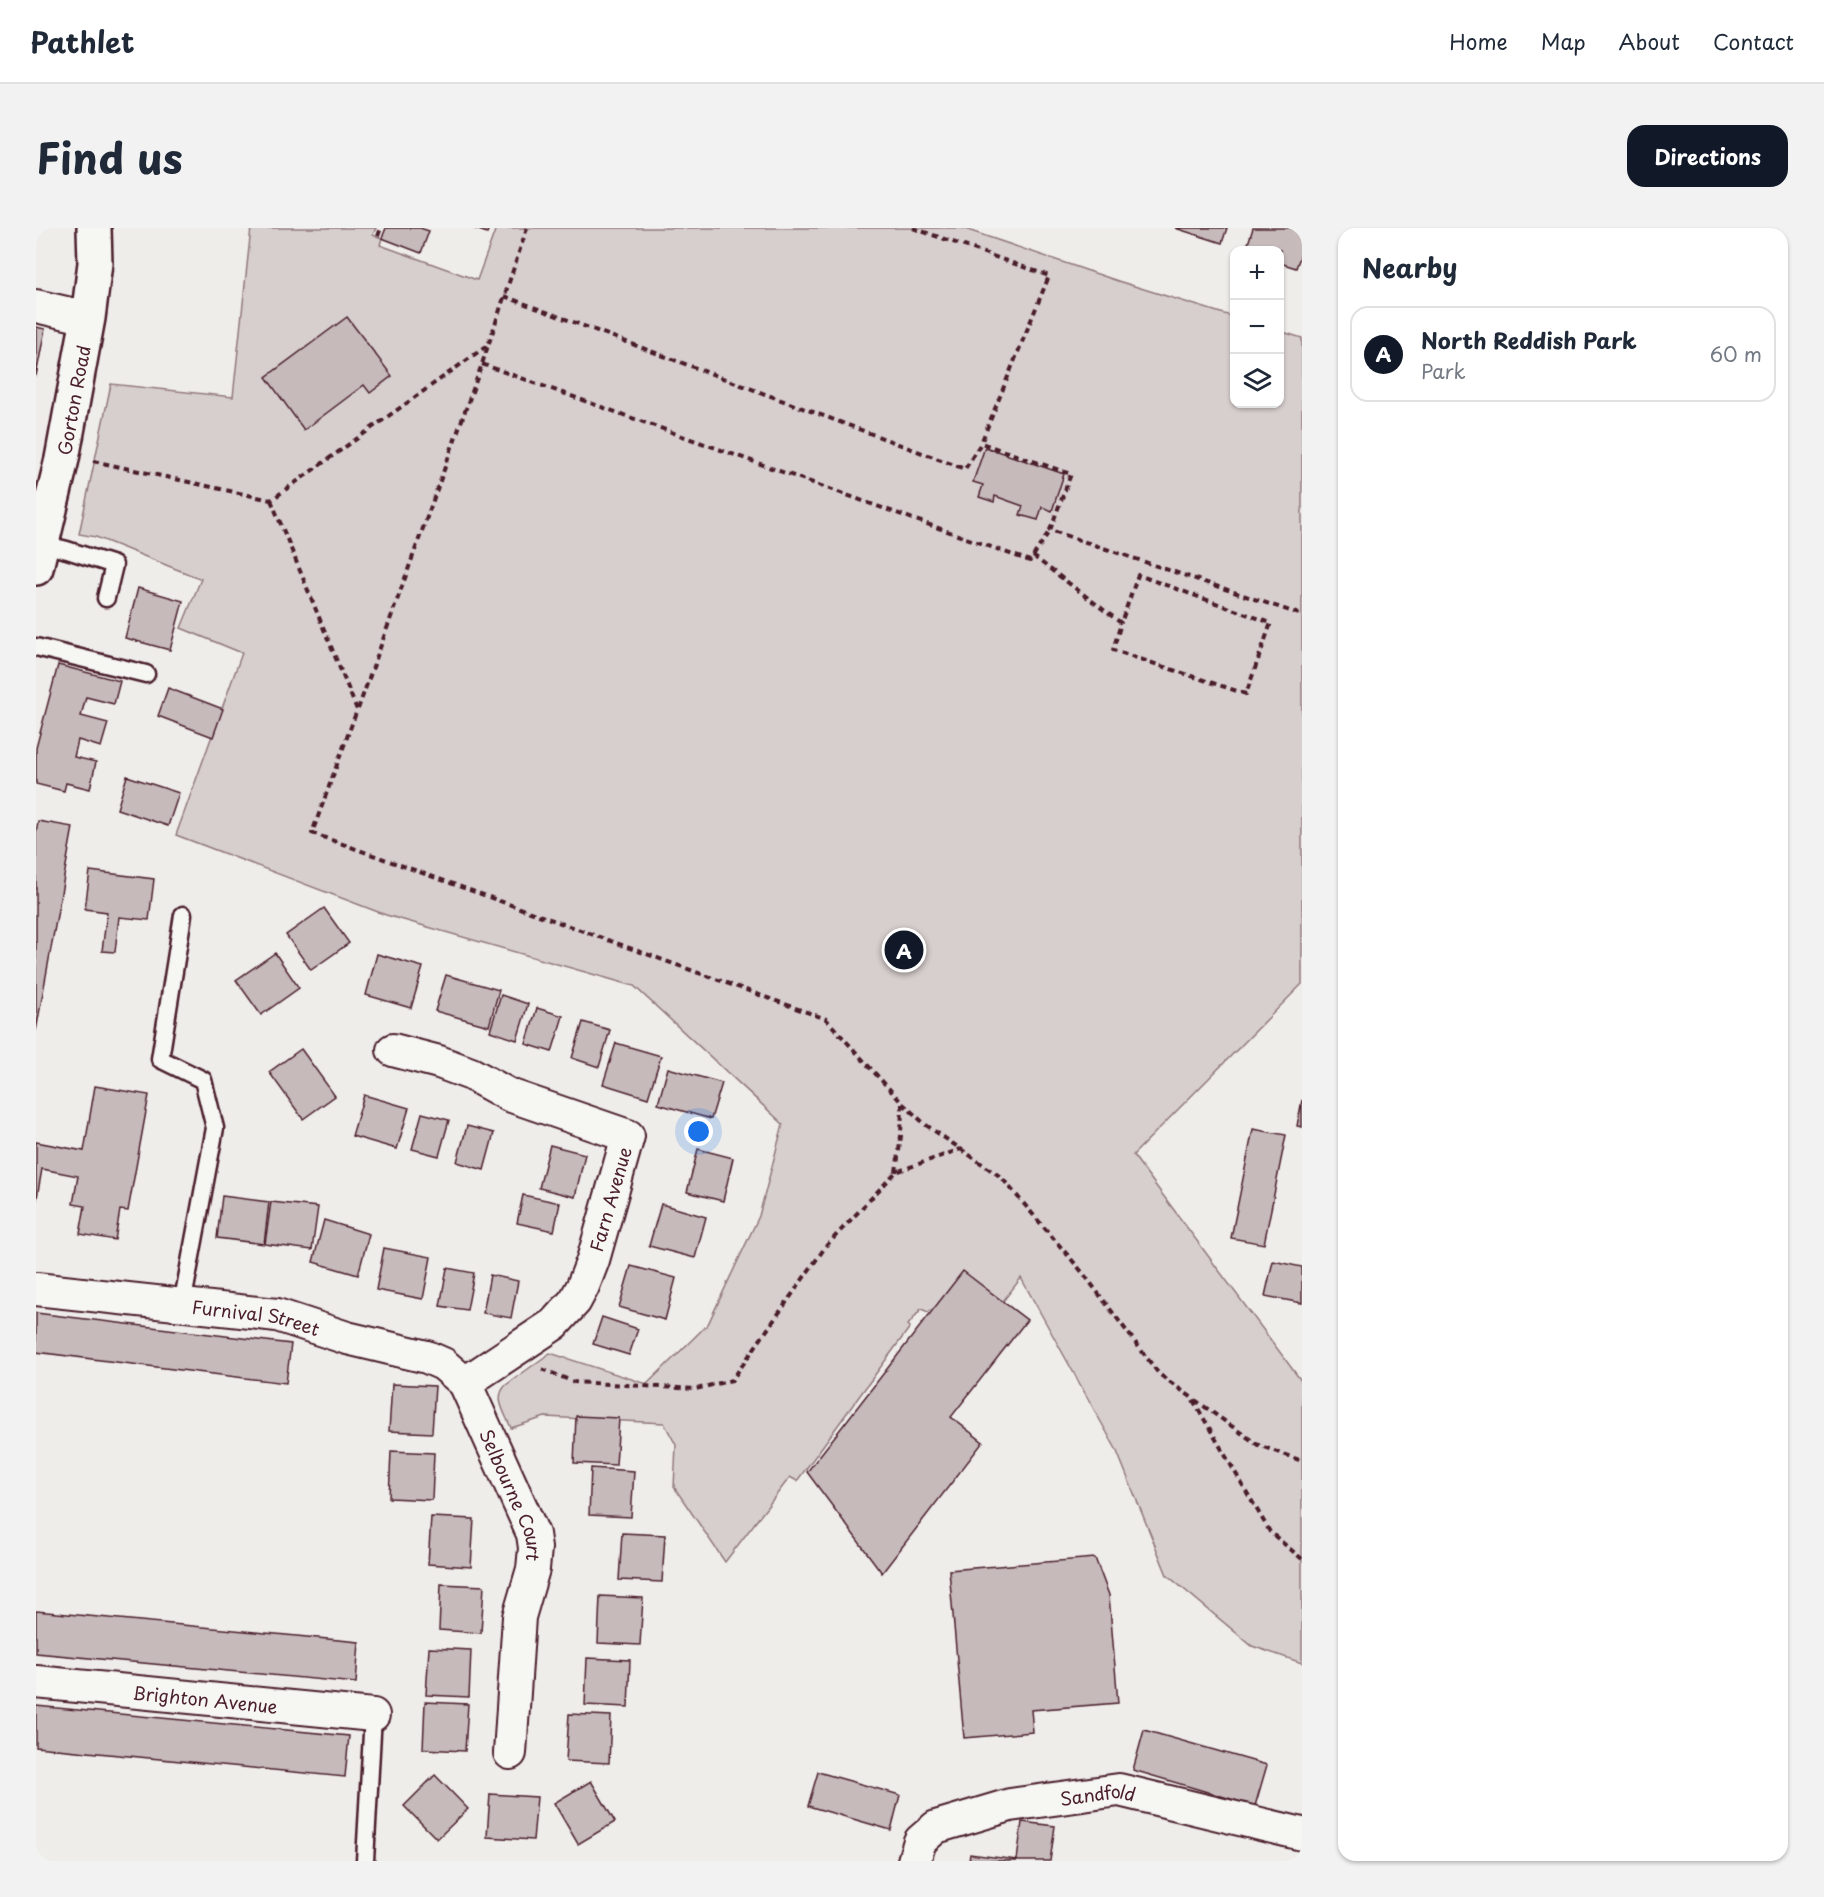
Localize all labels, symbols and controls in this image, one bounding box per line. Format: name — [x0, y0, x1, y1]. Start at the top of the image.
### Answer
text: Pathlet — [30, 20, 134, 63]
text: Home — [1449, 25, 1508, 57]
text: Map — [1541, 25, 1586, 57]
text: About — [1619, 25, 1680, 57]
text: Contact — [1713, 25, 1794, 57]
text: Find us — [36, 125, 183, 188]
button: Directions — [1627, 125, 1788, 187]
map controls — [1230, 246, 1284, 408]
button: + — [1230, 246, 1284, 300]
text: Nearby — [1362, 248, 1457, 287]
button: − — [1230, 300, 1284, 354]
text: North Reddish Park — [1421, 323, 1637, 356]
text: A — [1376, 339, 1391, 369]
text: 60 m — [1710, 339, 1762, 369]
street label: Gorton Road — [49, 343, 96, 457]
button: layers — [1230, 354, 1284, 408]
text: Park — [1421, 356, 1466, 386]
pin: A — [884, 928, 924, 972]
your location — [684, 1117, 713, 1146]
street label: Farn Avenue — [582, 1143, 638, 1255]
street label: Furnival Street — [191, 1292, 324, 1342]
street label: Selbourne Court — [474, 1424, 549, 1562]
street label: Brighton Avenue — [131, 1678, 279, 1719]
street label: Sandfold — [1058, 1776, 1139, 1812]

